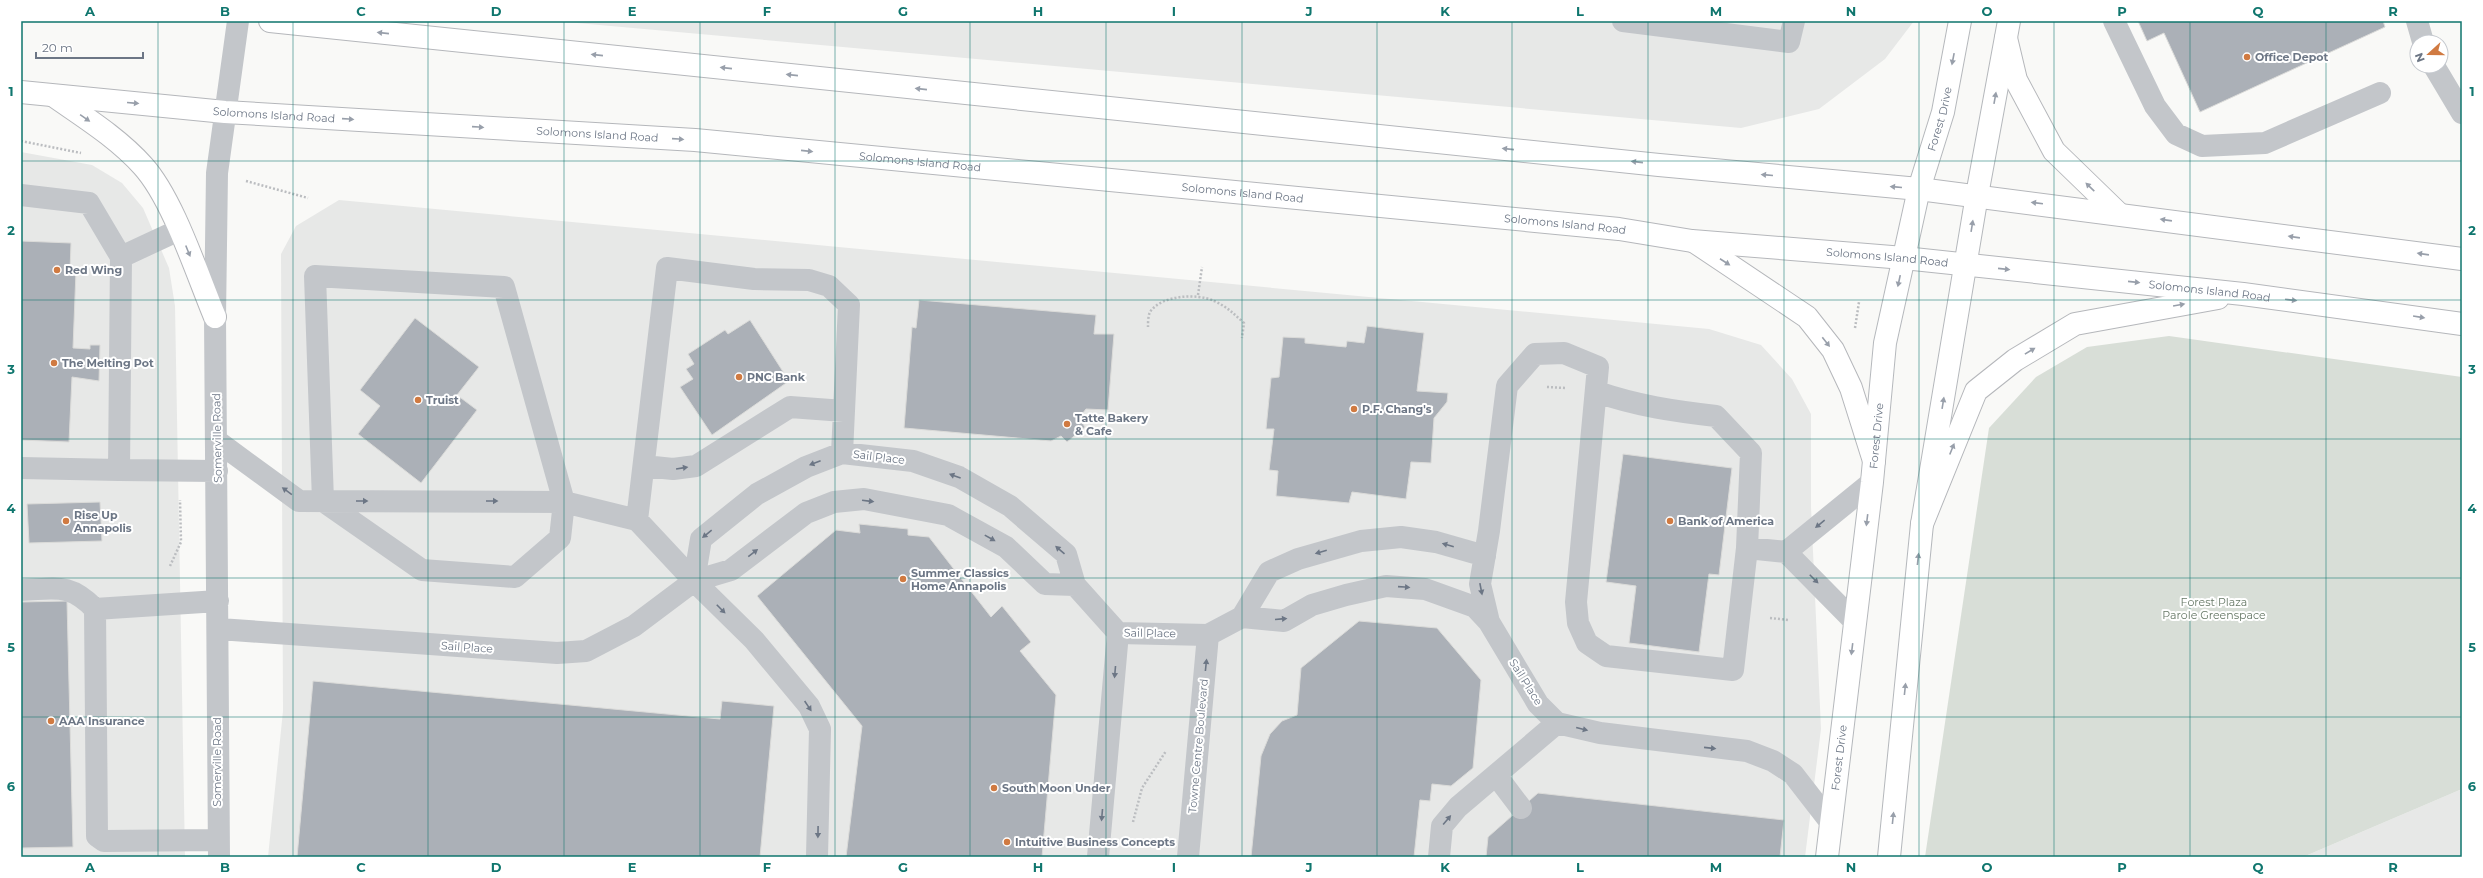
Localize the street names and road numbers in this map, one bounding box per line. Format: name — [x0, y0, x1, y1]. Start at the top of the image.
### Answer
street label: Forest Drive — [1924, 85, 1955, 153]
street label: Solomons Island Road — [212, 104, 336, 126]
street label: Solomons Island Road — [536, 124, 659, 145]
street label: Solomons Island Road — [858, 149, 982, 175]
street label: Solomons Island Road — [1181, 180, 1304, 206]
street label: Solomons Island Road — [1503, 211, 1627, 237]
street label: Solomons Island Road — [1826, 245, 1949, 270]
street label: Solomons Island Road — [2148, 277, 2271, 305]
street label: Somerville Road — [209, 393, 225, 483]
street label: Forest Drive — [1866, 402, 1886, 470]
street label: Sail Place — [852, 447, 906, 467]
street label: Sail Place — [1124, 626, 1177, 640]
street label: Sail Place — [440, 638, 494, 656]
street label: Sail Place — [1506, 656, 1546, 708]
street label: Towne Centre Boulevard — [1185, 678, 1211, 814]
street label: Somerville Road — [210, 717, 224, 807]
street label: Forest Drive — [1828, 724, 1850, 791]

